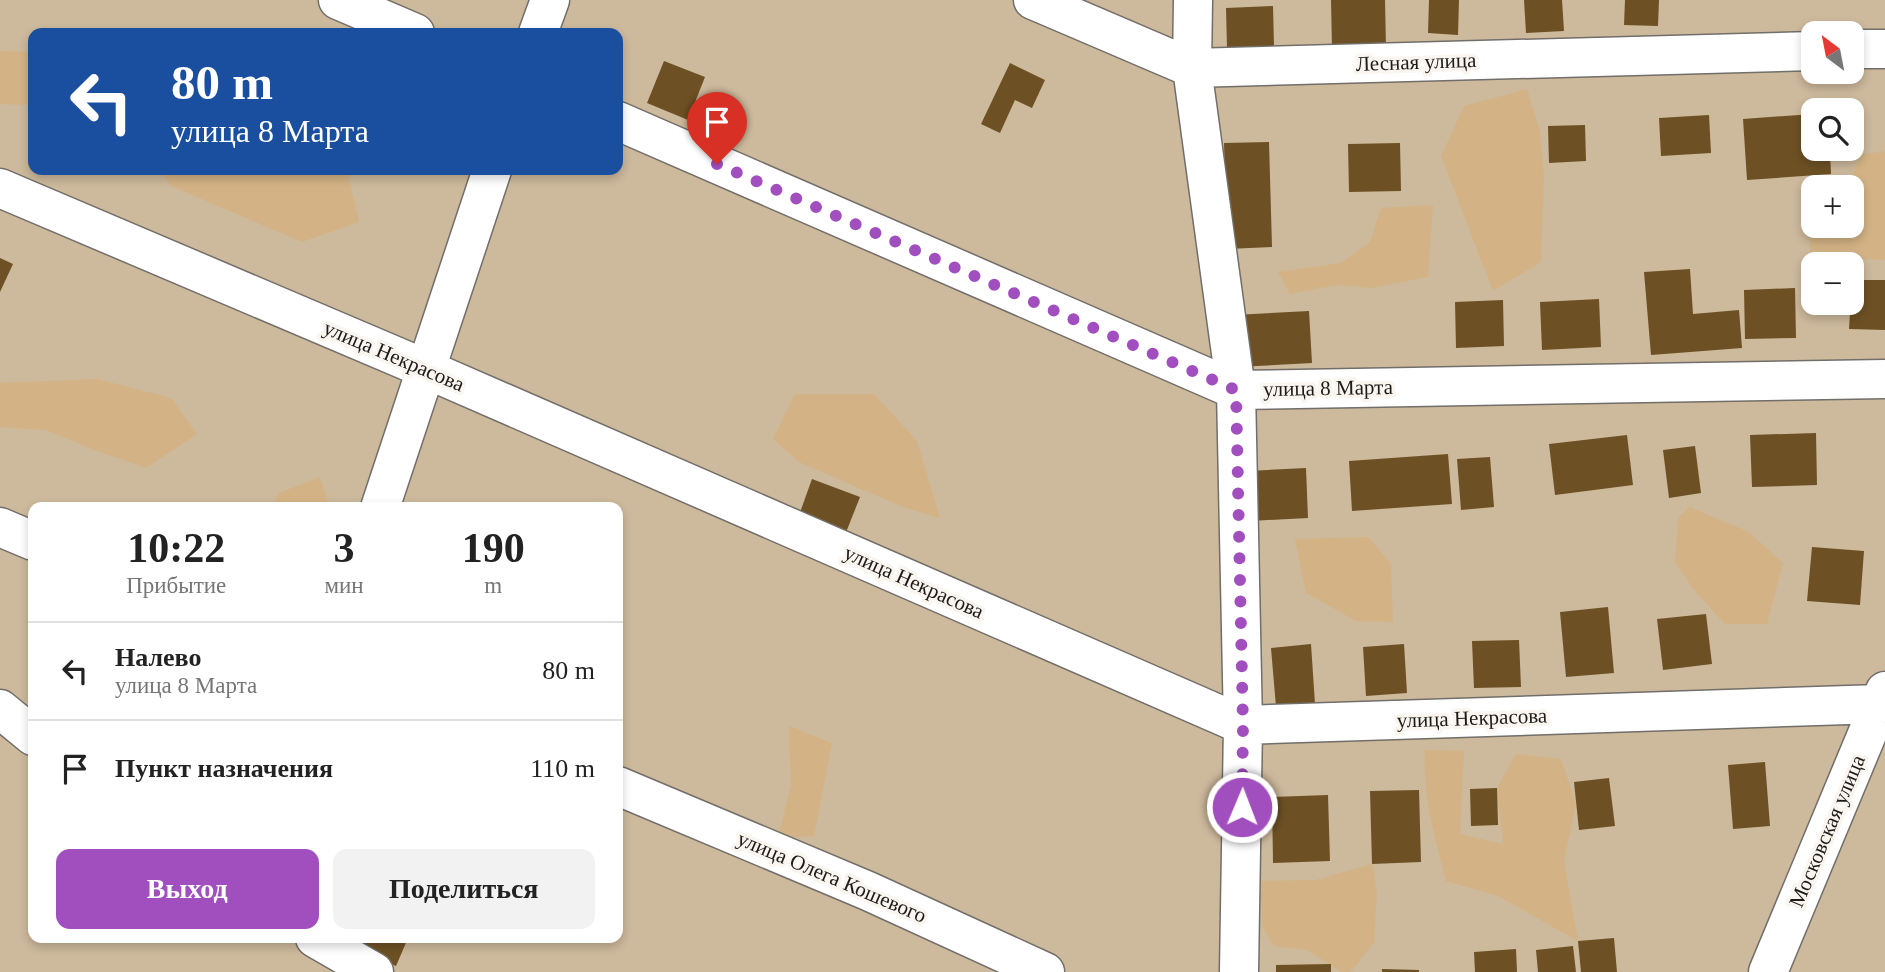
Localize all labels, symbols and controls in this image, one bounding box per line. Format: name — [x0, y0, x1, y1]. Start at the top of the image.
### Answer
north arrow — [1801, 21, 1864, 84]
map controls — [1801, 21, 1864, 315]
street label: Лесная улица — [1355, 48, 1477, 76]
text: 80 m — [171, 55, 273, 110]
icon: left — [56, 56, 147, 147]
pin — [687, 92, 747, 164]
button: search — [1801, 98, 1864, 161]
icon: arrive — [698, 103, 736, 141]
text: улица 8 Марта — [171, 113, 369, 149]
button: + — [1801, 175, 1864, 238]
button: − — [1801, 252, 1864, 315]
street label: улица Некрасова — [320, 316, 469, 397]
street label: улица 8 Марта — [1263, 375, 1394, 401]
text: 10:22 — [127, 525, 225, 571]
text: 3 — [334, 525, 355, 571]
text: 190 — [462, 525, 525, 571]
street label: улица Некрасова — [840, 540, 988, 624]
text: Прибытие — [126, 573, 226, 598]
text: мин — [324, 573, 364, 598]
text: m — [484, 573, 502, 598]
text: Налево — [115, 643, 201, 672]
icon: left — [56, 652, 94, 690]
text: 80 m — [542, 656, 595, 685]
text: улица 8 Марта — [115, 673, 257, 698]
street label: улица Некрасова — [1396, 703, 1548, 733]
icon: arrive — [56, 750, 94, 788]
street label: Московская улица — [1784, 751, 1870, 911]
text: Пункт назначения — [115, 754, 333, 783]
text: 110 m — [530, 754, 595, 783]
position arrow — [1205, 770, 1279, 844]
street label: улица Олега Кошевого — [734, 826, 930, 928]
button: Выход — [56, 849, 319, 929]
button: Поделиться — [333, 849, 595, 929]

